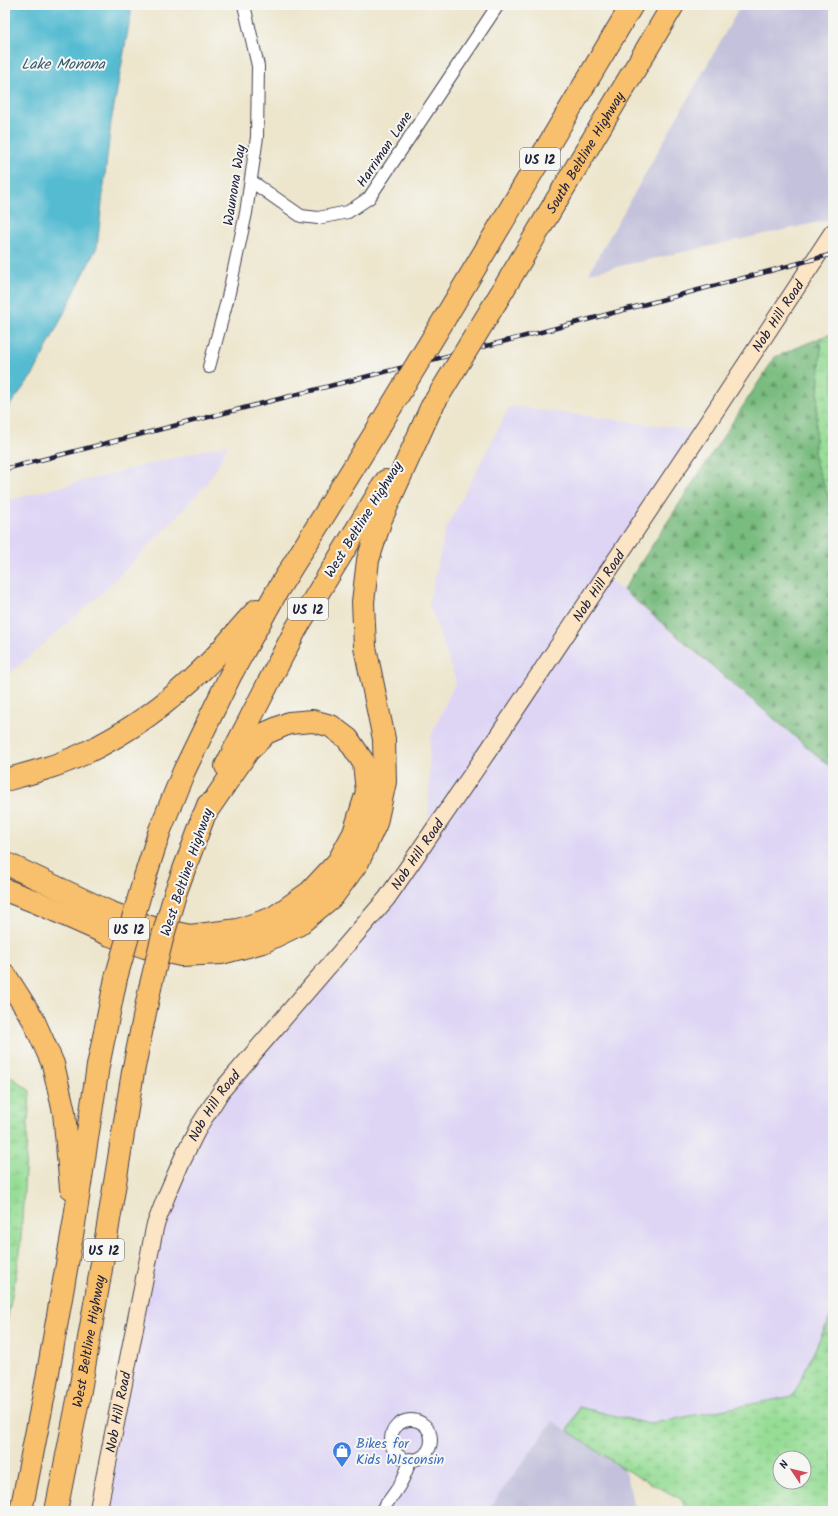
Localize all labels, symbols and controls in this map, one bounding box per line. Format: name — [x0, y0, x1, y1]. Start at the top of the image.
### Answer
water label: Lake Monona — [21, 53, 106, 77]
street label: South Beltline Highway — [541, 87, 631, 218]
street label: Harriman Lane — [351, 107, 419, 192]
street label: Waunona Way — [218, 143, 252, 227]
road number: US 12 — [520, 148, 560, 170]
street label: Nob Hill Road — [747, 275, 811, 357]
street label: West Beltline Highway — [319, 457, 409, 582]
street label: Nob Hill Road — [567, 545, 632, 627]
road number: US 12 — [288, 598, 328, 620]
street label: West Beltline Highway — [155, 805, 219, 939]
street label: Nob Hill Road — [386, 814, 451, 895]
road number: US 12 — [109, 918, 149, 940]
street label: Nob Hill Road — [183, 1065, 247, 1146]
road number: US 12 — [84, 1239, 124, 1261]
street label: West Beltline Highway — [67, 1273, 112, 1409]
street label: Nob Hill Road — [100, 1369, 138, 1455]
place label: Bikes for Kids WIsconsin — [356, 1433, 444, 1471]
shop icon: Bikes for Kids WIsconsin — [331, 1440, 353, 1468]
north arrow — [772, 1450, 812, 1490]
text: N — [775, 1457, 794, 1473]

